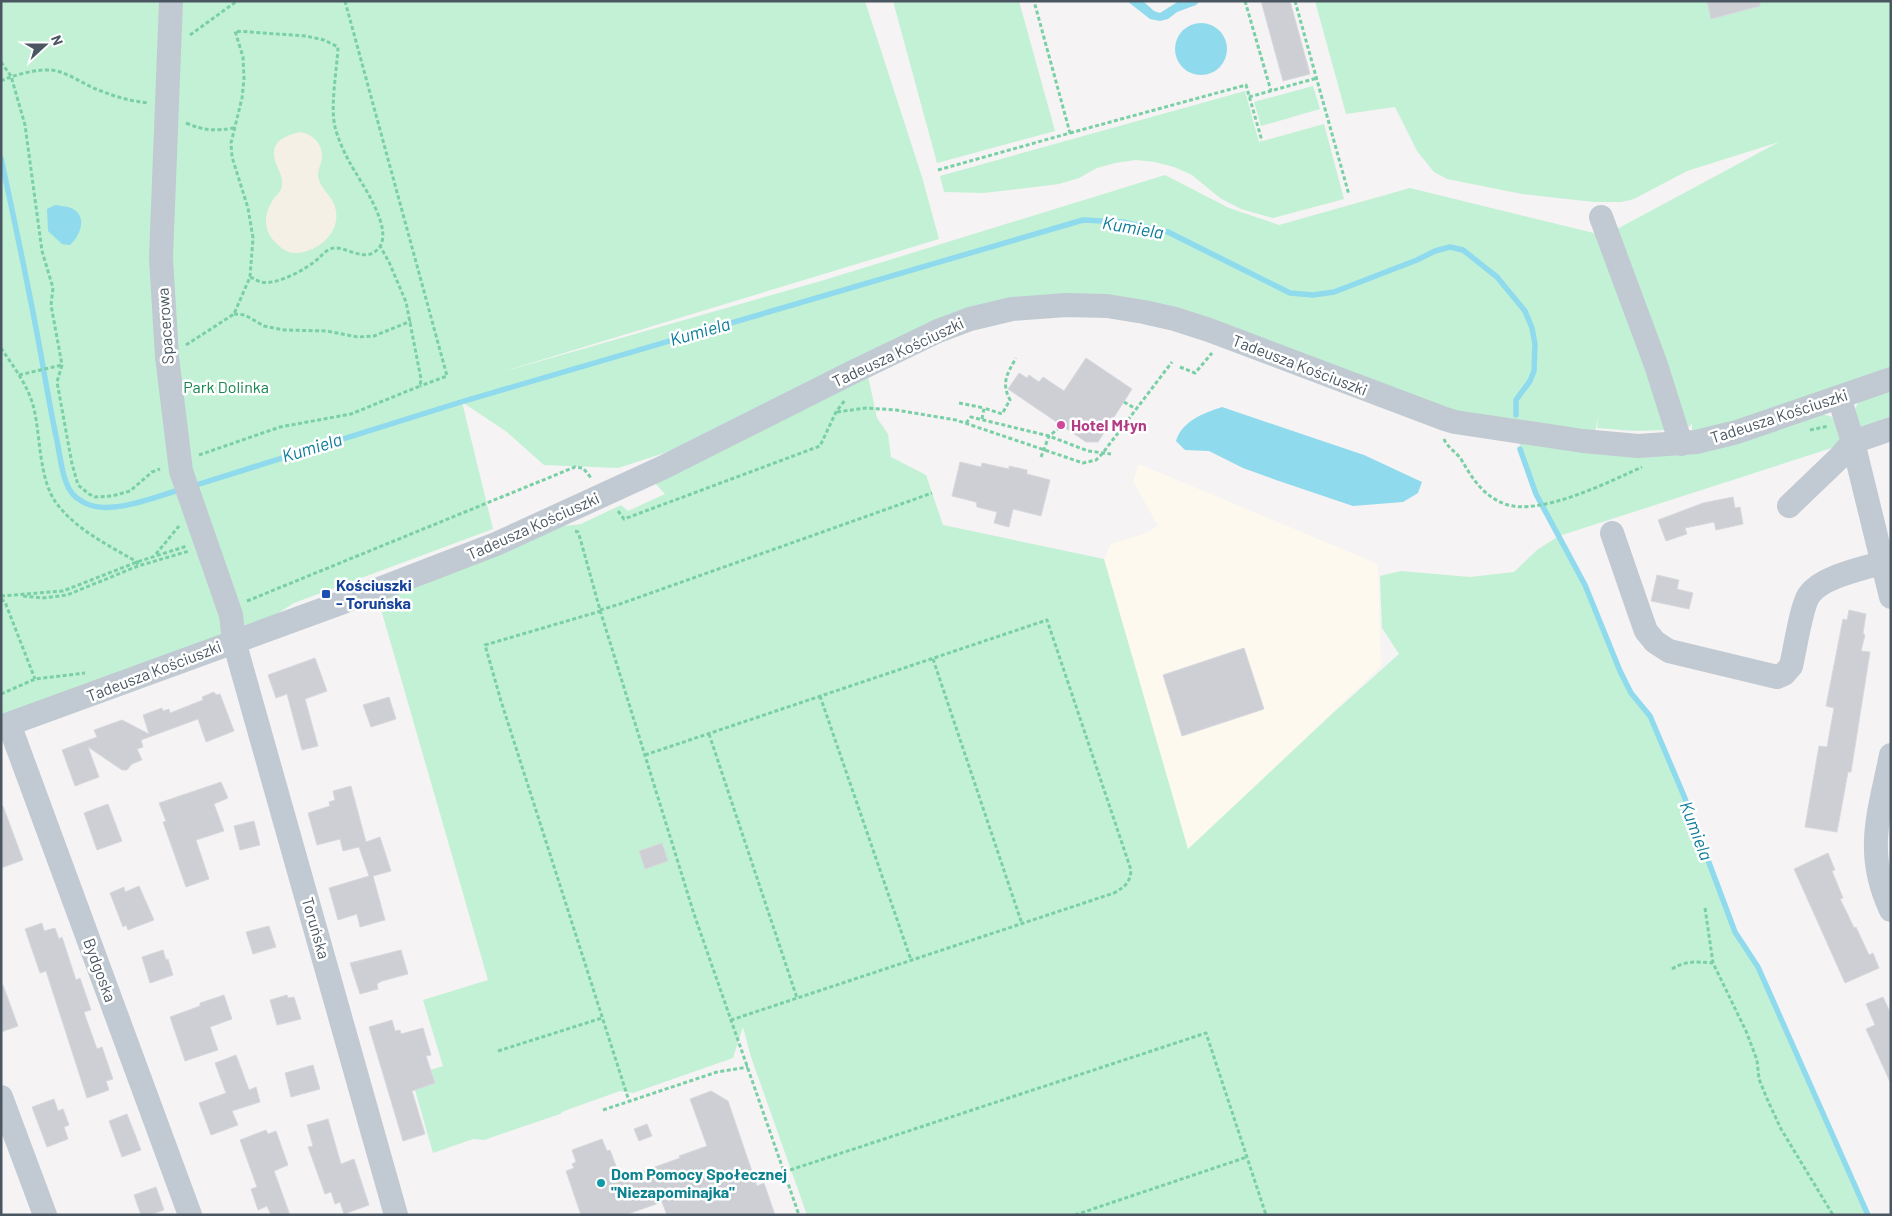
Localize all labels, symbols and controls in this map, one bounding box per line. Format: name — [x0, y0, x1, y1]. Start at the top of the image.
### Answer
north arrow — [20, 20, 70, 70]
text: N — [48, 33, 67, 48]
water label: Kumiela — [1101, 211, 1165, 243]
street label: Spacerowa — [152, 287, 177, 365]
water label: Kumiela — [667, 312, 732, 350]
street label: Tadeusza Kościuszki — [829, 313, 967, 390]
street label: Tadeusza Kościuszki — [1230, 330, 1370, 399]
park label: Park Dolinka — [183, 377, 269, 396]
street label: Tadeusza Kościuszki — [1708, 384, 1850, 447]
place label: Hotel Młyn — [1071, 415, 1147, 434]
marker: Hotel Młyn — [1055, 419, 1067, 431]
water label: Kumiela — [279, 427, 344, 467]
street label: Tadeusza Kościuszki — [464, 488, 602, 563]
place label: Kościuszki - Toruńska — [336, 575, 412, 612]
marker: Kościuszki - Toruńska — [320, 588, 332, 600]
street label: Tadeusza Kościuszki — [84, 636, 224, 705]
water label: Kumiela — [1676, 798, 1718, 863]
street label: Toruńska — [299, 895, 334, 961]
street label: Bydgoska — [80, 935, 121, 1004]
place label: Dom Pomocy Społecznej "Niezapominajka" — [611, 1164, 787, 1201]
marker: Dom Pomocy Społecznej "Niezapominajka" — [595, 1177, 607, 1189]

